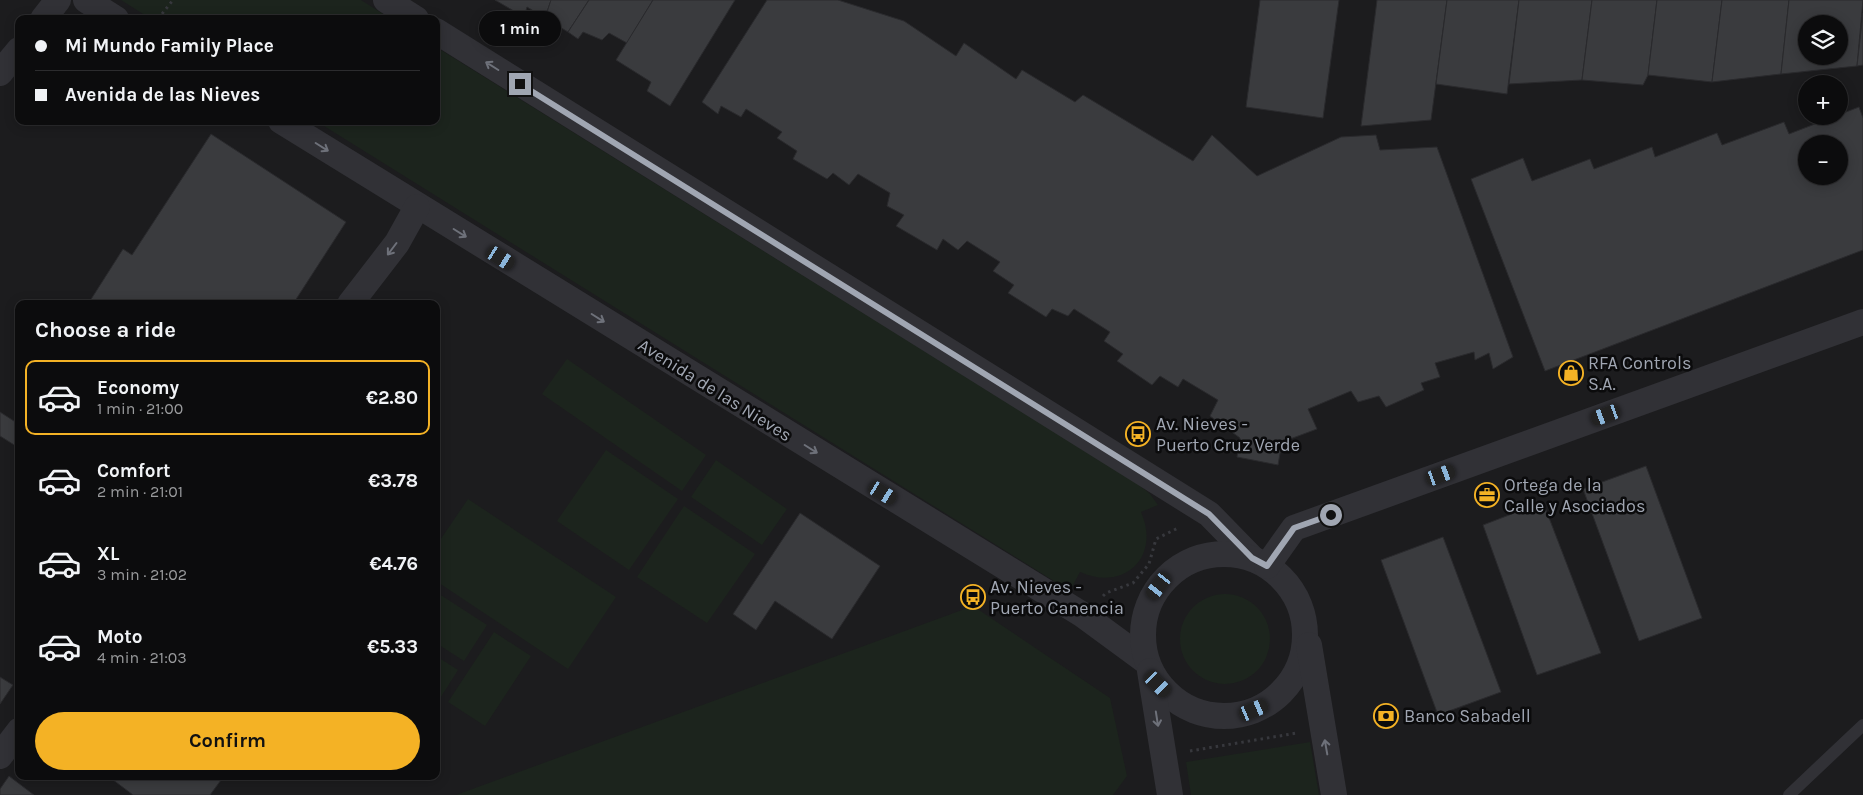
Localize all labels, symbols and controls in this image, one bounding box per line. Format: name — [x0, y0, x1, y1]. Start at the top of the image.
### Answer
callout: 1 min — [479, 12, 561, 46]
map controls — [1798, 15, 1848, 185]
button: layers — [1798, 15, 1848, 65]
text: 1 min — [500, 19, 540, 38]
text: Mi Mundo Family Place — [65, 35, 274, 57]
one-way arrow — [486, 61, 500, 71]
route end — [509, 73, 531, 95]
button: + — [1798, 75, 1848, 125]
text: Avenida de las Nieves — [65, 84, 260, 106]
button: − — [1798, 135, 1848, 185]
one-way arrow — [315, 142, 329, 152]
one-way arrow — [452, 228, 466, 238]
one-way arrow — [387, 242, 398, 255]
car — [484, 244, 517, 272]
one-way arrow — [591, 313, 605, 323]
text: Choose a ride — [35, 317, 176, 343]
street label: Avenida de las Nieves — [634, 334, 796, 446]
place label: RFA Controls S.A. — [1588, 352, 1691, 395]
shop icon: RFA Controls S.A. — [1558, 360, 1584, 386]
icon: car — [37, 375, 82, 420]
text: Economy — [97, 377, 179, 399]
text: €2.80 — [366, 387, 418, 409]
text: 1 min · 21:00 — [97, 399, 183, 418]
car — [1589, 403, 1622, 427]
place label: Av. Nieves - Puerto Cruz Verde — [1156, 413, 1300, 456]
bus stop icon: Av. Nieves - Puerto Cruz Verde — [1125, 421, 1151, 447]
one-way arrow — [804, 444, 818, 454]
icon: car — [37, 458, 82, 503]
text: Comfort — [97, 460, 171, 482]
car — [1424, 463, 1457, 487]
text: €3.78 — [368, 470, 418, 492]
place label: Ortega de la Calle y Asociados — [1504, 474, 1645, 517]
car — [866, 479, 899, 507]
text: 2 min · 21:01 — [97, 482, 183, 501]
office icon: Ortega de la Calle y Asociados — [1474, 482, 1500, 508]
route start — [1320, 504, 1342, 526]
icon: car — [37, 541, 82, 586]
text: XL — [97, 543, 119, 565]
text: €4.76 — [370, 553, 418, 575]
text: 3 min · 21:02 — [97, 565, 187, 584]
car — [1143, 570, 1174, 602]
place label: Av. Nieves - Puerto Canencia — [990, 576, 1124, 619]
bus stop icon: Av. Nieves - Puerto Canencia — [960, 584, 986, 610]
icon: car — [37, 624, 82, 669]
text: Moto — [97, 626, 143, 648]
text: €5.33 — [367, 636, 418, 658]
text: 4 min · 21:03 — [97, 648, 187, 667]
car — [1142, 668, 1173, 700]
car — [1237, 697, 1270, 723]
bank icon: Banco Sabadell — [1373, 703, 1399, 729]
place label: Banco Sabadell — [1404, 705, 1531, 727]
one-way arrow — [1153, 710, 1163, 726]
button: Confirm — [35, 712, 420, 770]
one-way arrow — [1320, 739, 1330, 755]

